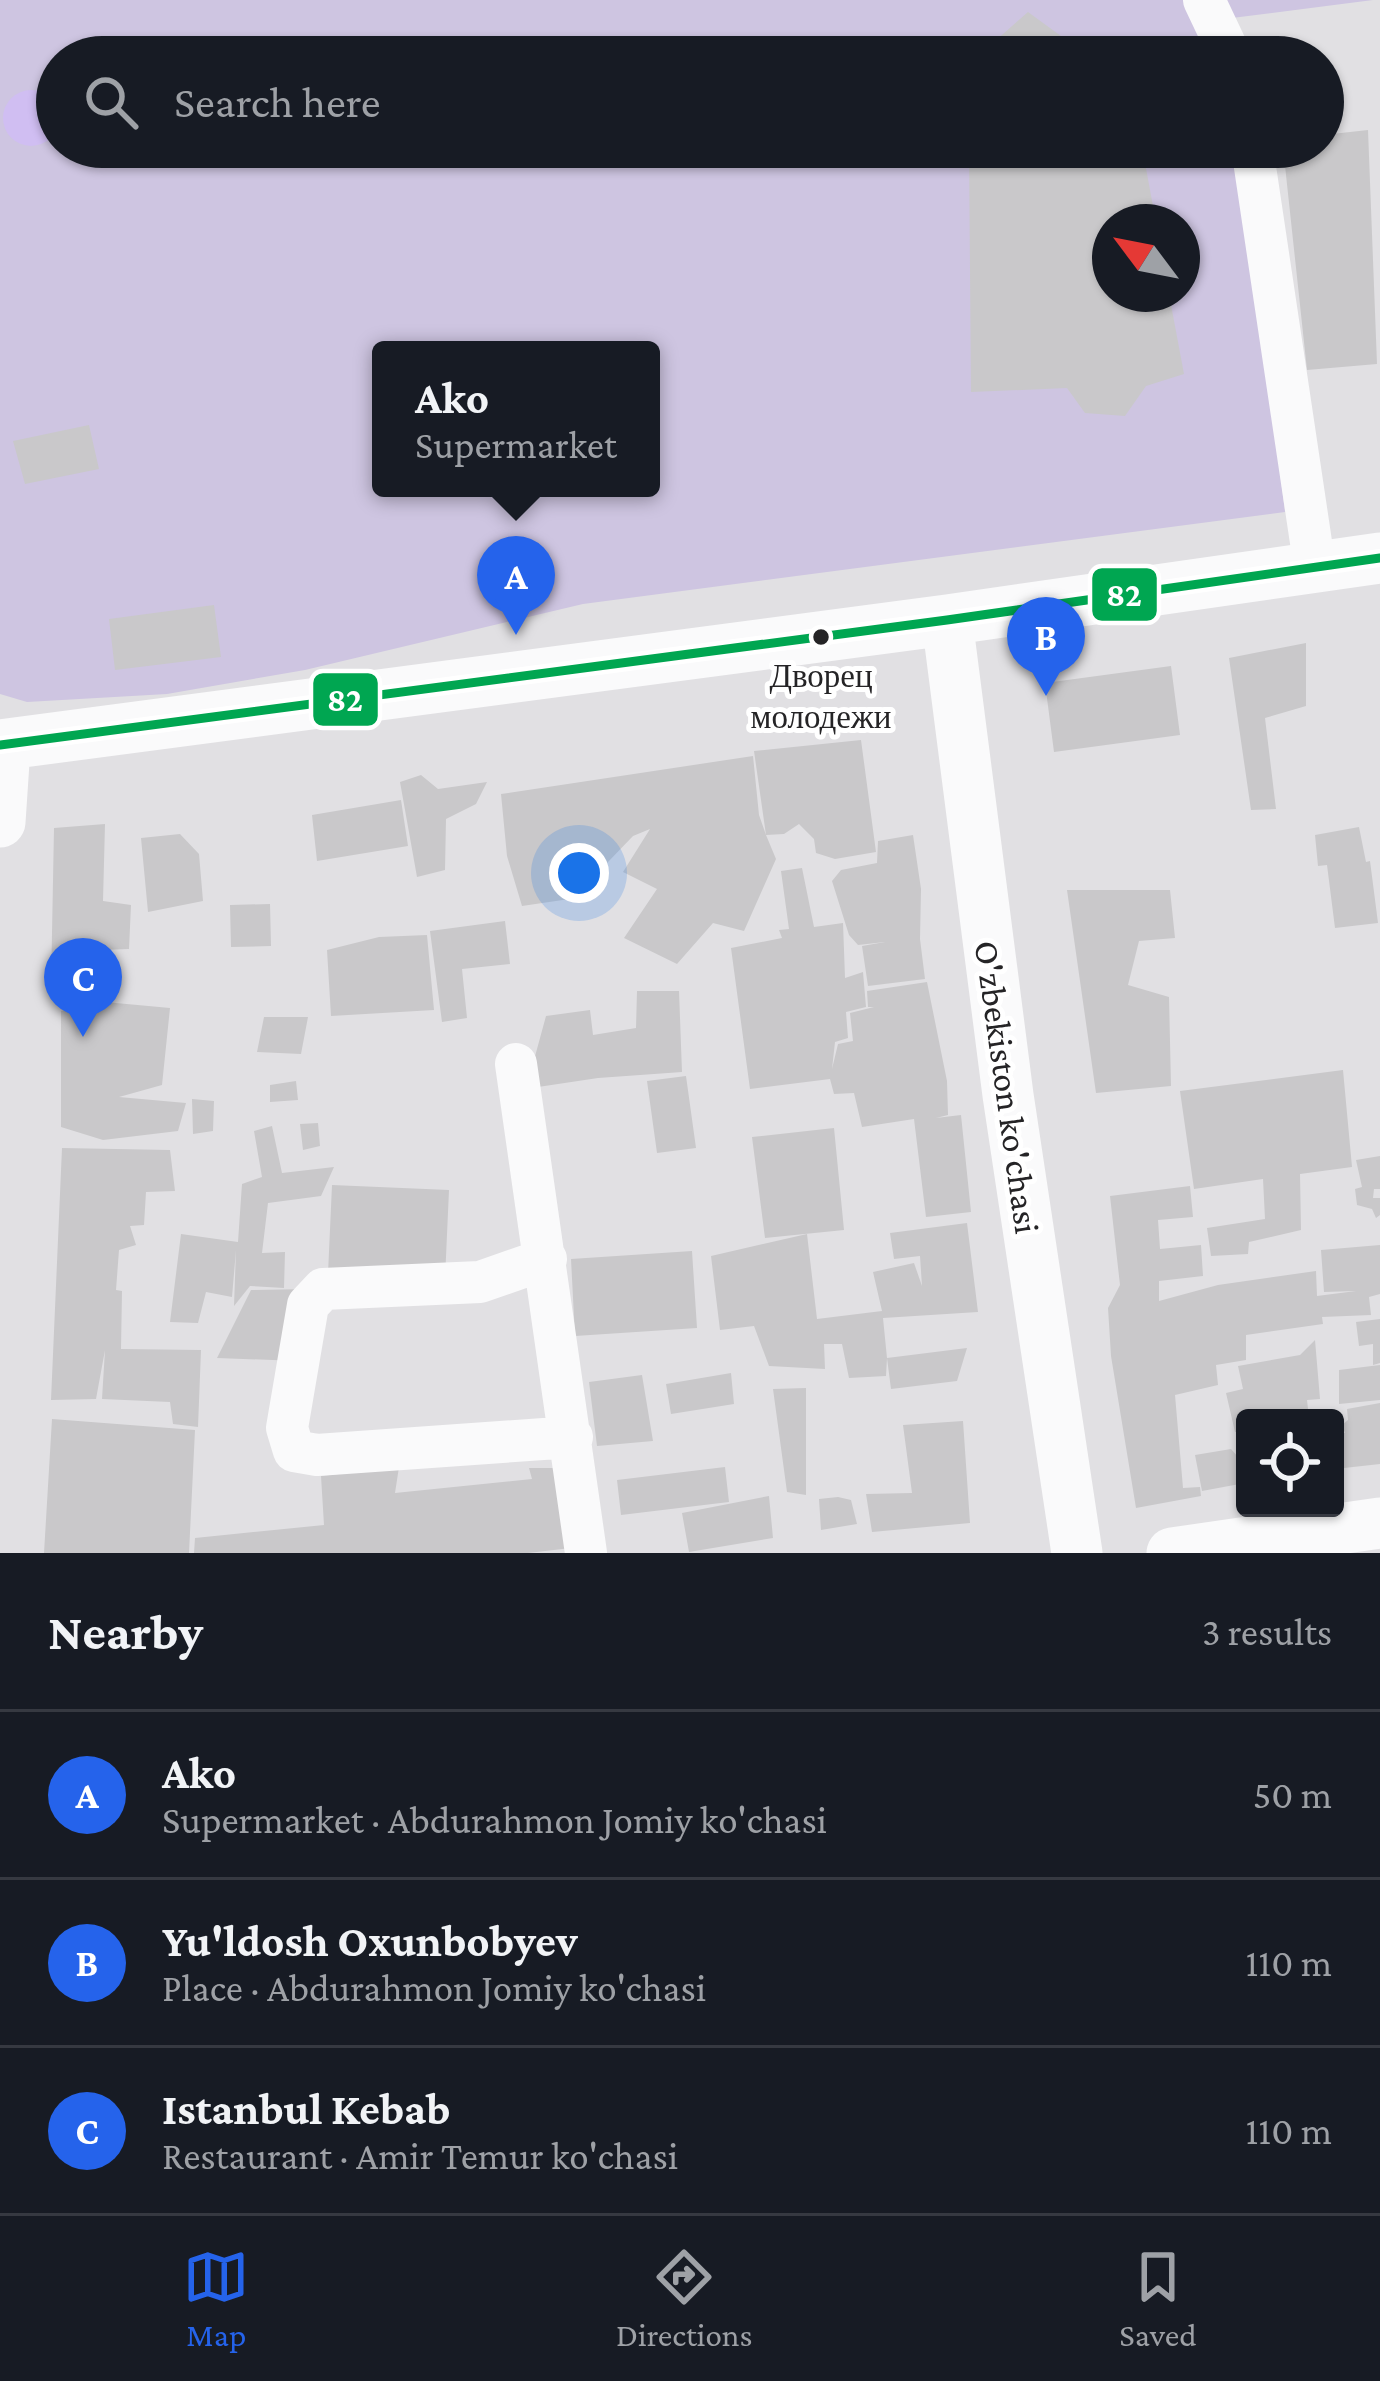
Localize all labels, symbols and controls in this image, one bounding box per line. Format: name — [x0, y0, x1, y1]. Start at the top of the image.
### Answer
search box — [36, 36, 1344, 168]
icon: search — [78, 69, 144, 135]
text: Search here — [174, 77, 381, 127]
north arrow — [1092, 204, 1200, 312]
popup — [372, 341, 660, 497]
text: Ako — [415, 373, 489, 423]
text: Supermarket — [415, 423, 617, 466]
pin: A — [477, 536, 555, 635]
line badge: 82 — [1090, 566, 1159, 623]
text: 82 — [1106, 576, 1142, 613]
pin: B — [1007, 597, 1085, 696]
marker: Дворец молодежи — [810, 626, 832, 648]
place label: Дворец молодежи — [751, 657, 891, 735]
line badge: 82 — [311, 671, 380, 728]
text: 82 — [327, 681, 363, 718]
your location — [549, 843, 609, 903]
pin: C — [44, 938, 122, 1037]
street label: O'zbekiston ko'chasi — [967, 938, 1047, 1236]
map controls — [1236, 1409, 1344, 1517]
button: locate — [1236, 1409, 1344, 1517]
text: Nearby — [48, 1603, 203, 1660]
text: 3 results — [1202, 1610, 1332, 1653]
text: Ako — [162, 1748, 236, 1798]
text: A — [75, 1773, 99, 1816]
text: 50 m — [1253, 1773, 1332, 1816]
text: Supermarket · Abdurahmon Jomiy ko'chasi — [162, 1798, 827, 1841]
text: Yu'ldosh Oxunbobyev — [162, 1916, 578, 1966]
text: B — [76, 1941, 98, 1984]
text: 110 m — [1245, 1941, 1332, 1984]
text: Place · Abdurahmon Jomiy ko'chasi — [162, 1966, 706, 2009]
text: Istanbul Kebab — [162, 2084, 451, 2134]
text: C — [75, 2109, 99, 2152]
text: 110 m — [1245, 2109, 1332, 2152]
text: Restaurant · Amir Temur ko'chasi — [162, 2134, 678, 2177]
tab: Map — [183, 2244, 249, 2353]
tab: Directions — [616, 2244, 753, 2353]
tab: Saved — [1119, 2244, 1197, 2353]

